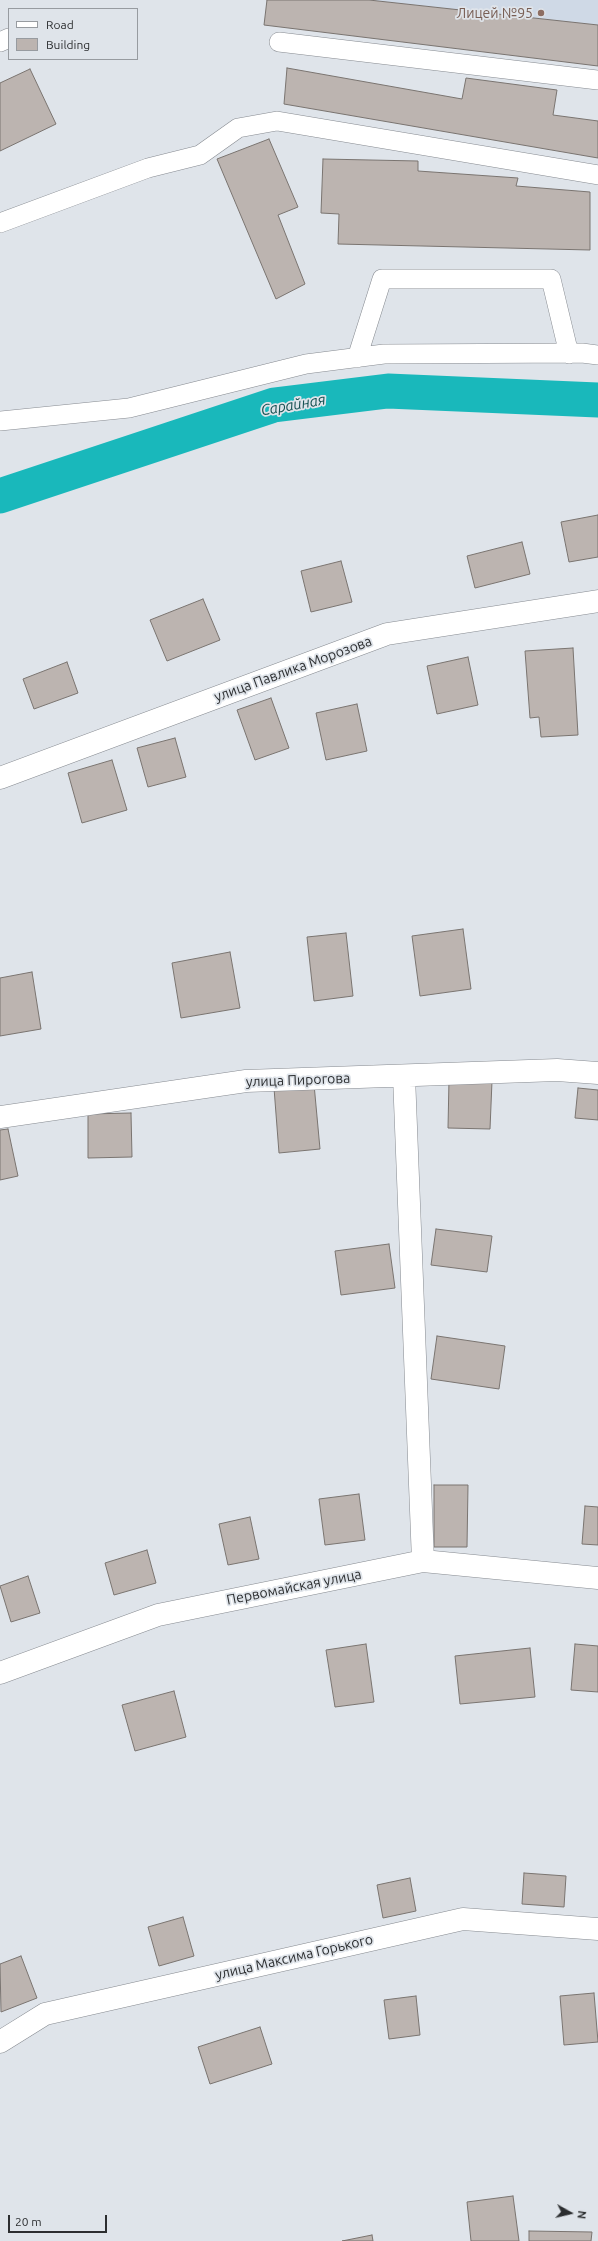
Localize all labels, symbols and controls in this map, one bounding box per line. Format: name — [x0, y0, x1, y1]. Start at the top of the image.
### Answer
place label: Лицей №95 — [456, 5, 533, 21]
legend — [8, 8, 138, 60]
marker: Лицей №95 — [536, 8, 546, 18]
text: Road — [46, 18, 74, 31]
text: Building — [46, 38, 90, 51]
water label: Сарайная — [259, 390, 327, 420]
street label: улица Павлика Морозова — [212, 633, 374, 705]
street label: улица Пирогова — [245, 1070, 351, 1090]
street label: Первомайская улица — [225, 1566, 363, 1608]
street label: улица Максима Горького — [213, 1931, 375, 1983]
north arrow — [550, 2193, 590, 2233]
scale bar — [10, 2207, 109, 2233]
text: N — [575, 2210, 588, 2220]
text: 20 m — [15, 2215, 42, 2228]

